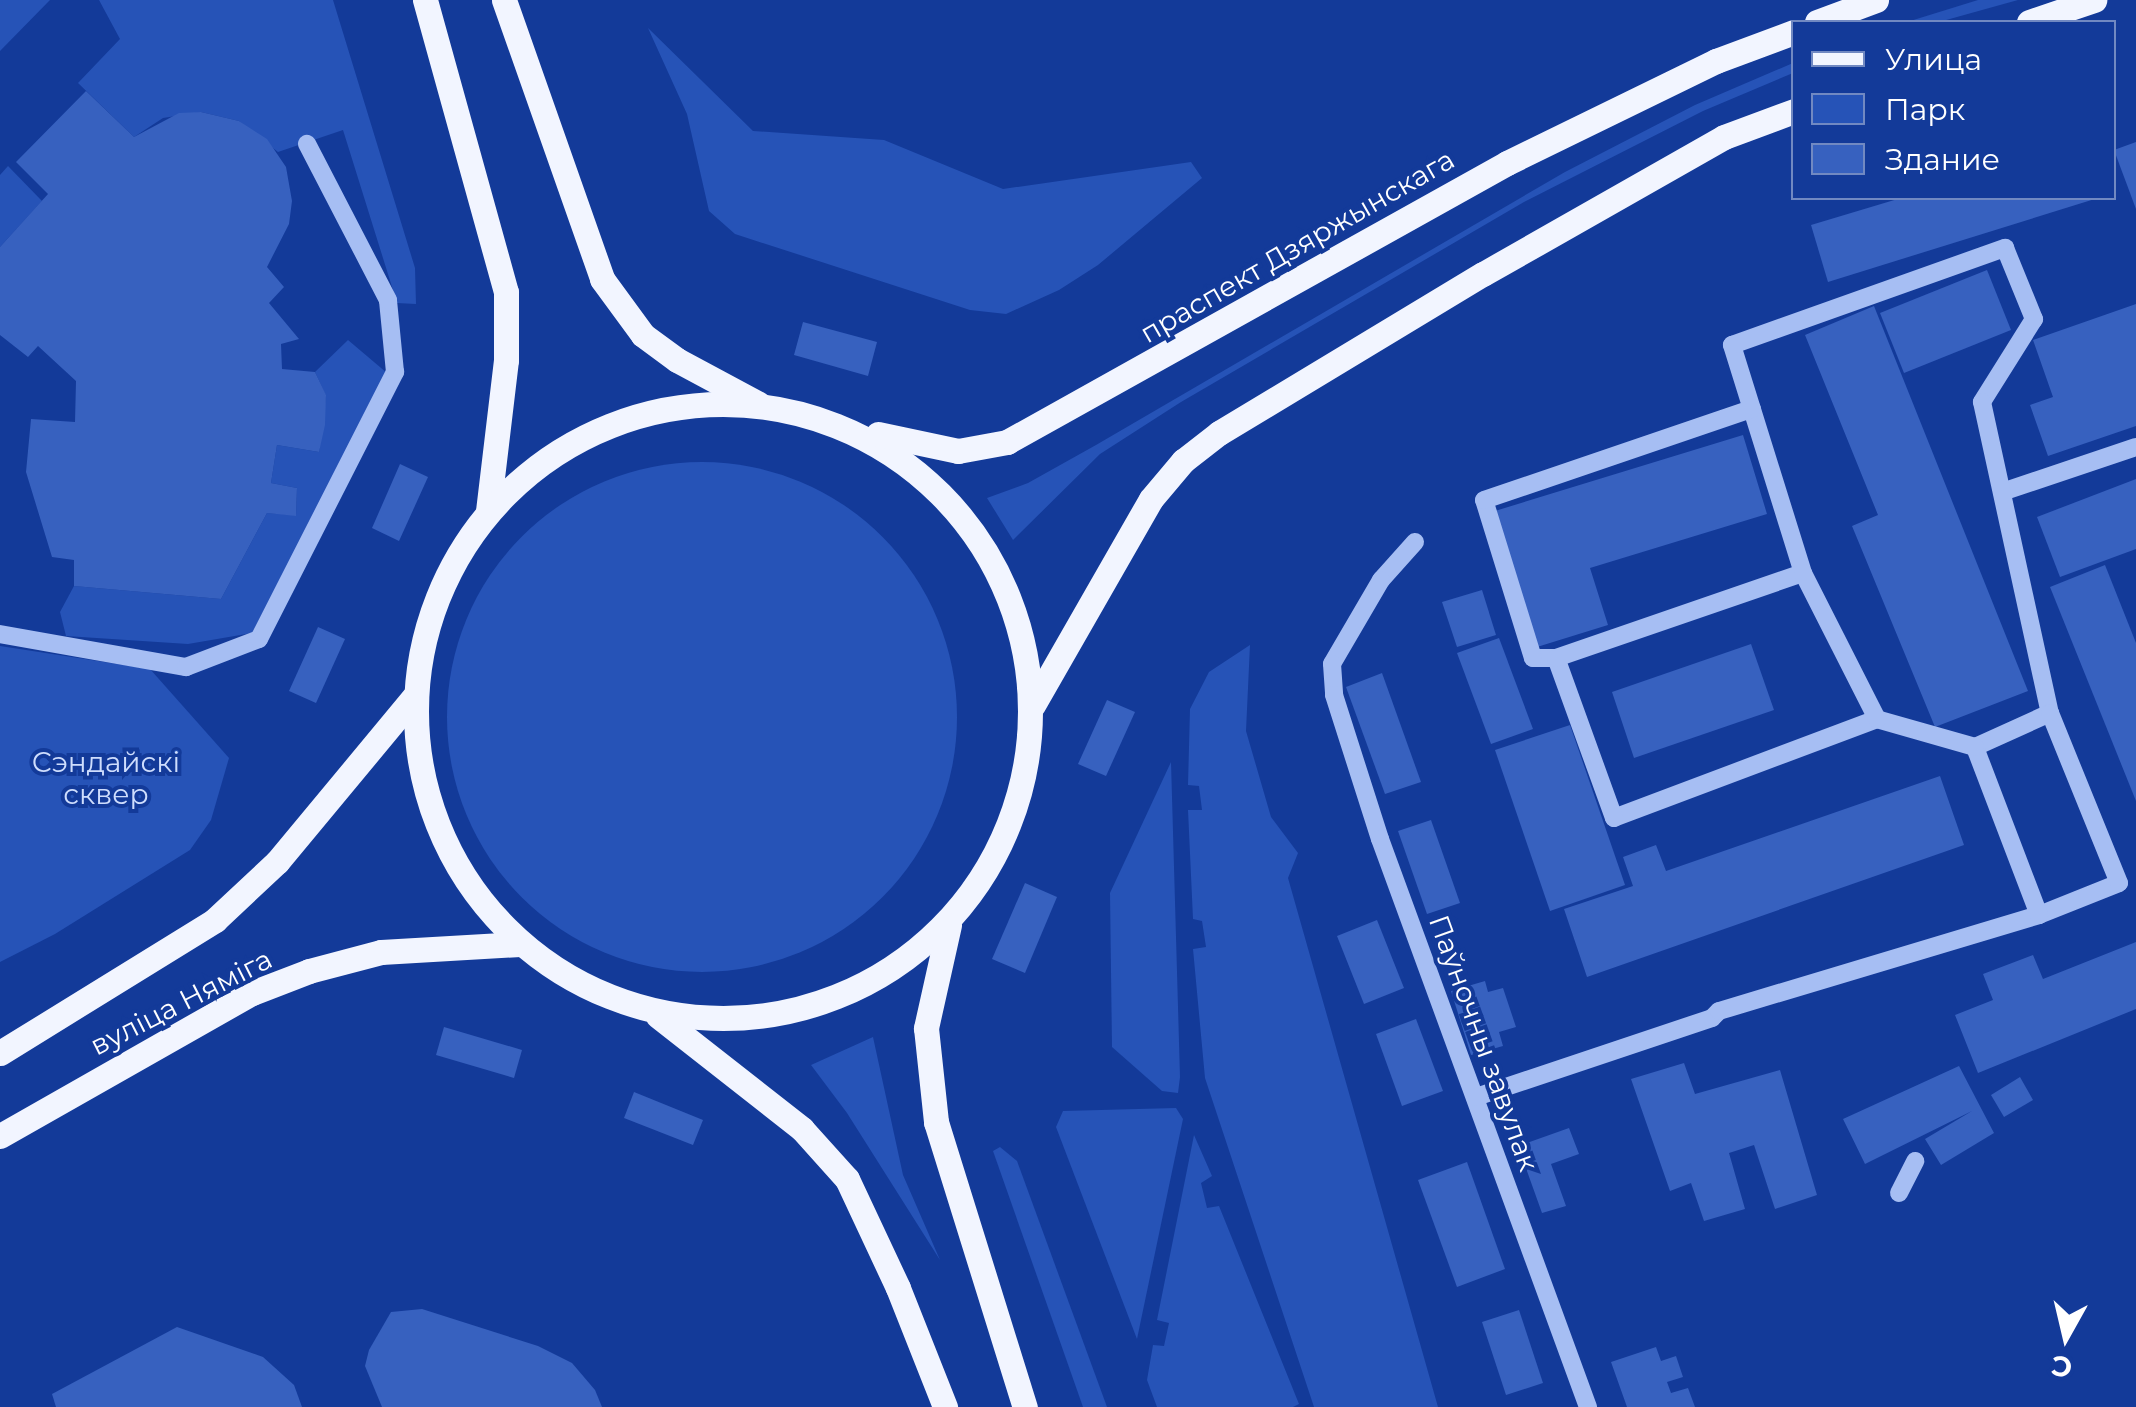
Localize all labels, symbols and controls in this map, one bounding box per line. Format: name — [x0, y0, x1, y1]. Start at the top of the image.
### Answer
legend — [1791, 20, 2116, 200]
text: Улица — [1885, 41, 1982, 78]
text: Парк — [1885, 91, 1965, 128]
text: Здание — [1885, 141, 2000, 178]
street label: праспект Дзяржынскага — [1134, 142, 1460, 350]
park label: Сэндайскі сквер — [32, 745, 180, 811]
street label: Паўночны завулак — [1422, 910, 1546, 1176]
street label: вуліца Няміга — [84, 942, 278, 1062]
north arrow — [2016, 1287, 2116, 1387]
text: С — [2049, 1348, 2074, 1385]

